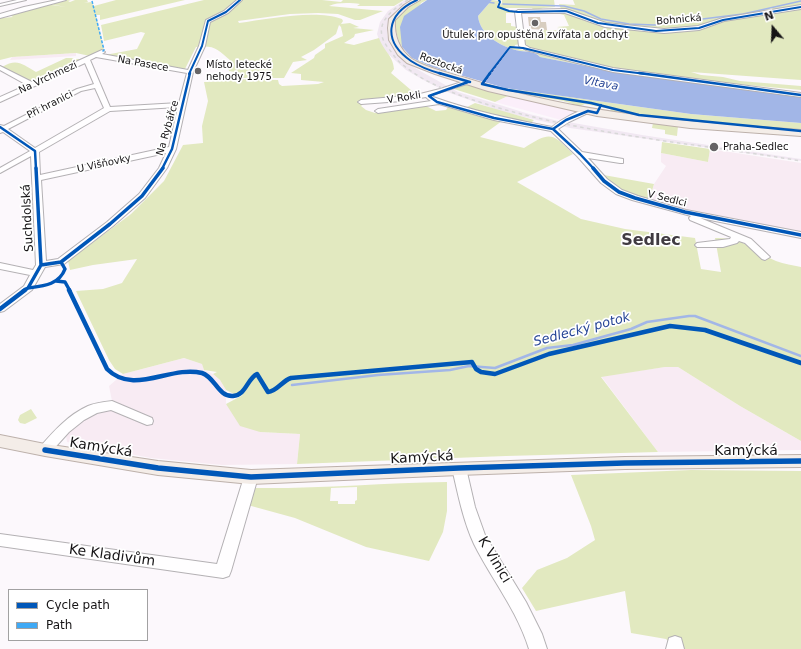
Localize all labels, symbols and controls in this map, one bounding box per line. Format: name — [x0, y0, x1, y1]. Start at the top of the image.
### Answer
north arrow — [753, 8, 793, 48]
text: N — [762, 9, 775, 24]
street label: Bohnická — [656, 12, 702, 28]
marker: Útulek pro opuštěná zvířata a odchyt — [530, 18, 540, 28]
place label: Útulek pro opuštěná zvířata a odchyt — [442, 29, 628, 41]
street label: Roztocká — [418, 51, 464, 77]
street label: Na Pasece — [117, 54, 169, 74]
street label: Na Vrchmezí — [17, 59, 79, 97]
place label: Místo letecké nehody 1975 — [206, 59, 272, 82]
marker: Místo letecké nehody 1975 — [193, 66, 203, 76]
water label: Vltava — [583, 74, 619, 94]
street label: Při hranici — [25, 88, 75, 122]
street label: V Rokli — [386, 89, 422, 107]
street label: Na Rybářce — [154, 99, 182, 157]
marker: Praha-Sedlec — [708, 141, 720, 153]
place label: Praha-Sedlec — [723, 141, 788, 153]
street label: U Višňovky — [76, 152, 132, 176]
street label: Suchdolská — [19, 184, 37, 252]
street label: V Sedlci — [646, 188, 688, 210]
district label: Sedlec — [621, 231, 681, 251]
water label: Sedlecký potok — [532, 310, 632, 350]
street label: Kamýcká — [68, 435, 134, 461]
street label: Kamýcká — [714, 443, 778, 459]
street label: Kamýcká — [390, 448, 454, 468]
street label: K Vinici — [474, 534, 514, 586]
street label: Ke Kladivům — [68, 542, 156, 570]
legend — [8, 589, 148, 641]
text: Cycle path — [46, 598, 110, 612]
text: Path — [46, 618, 72, 632]

